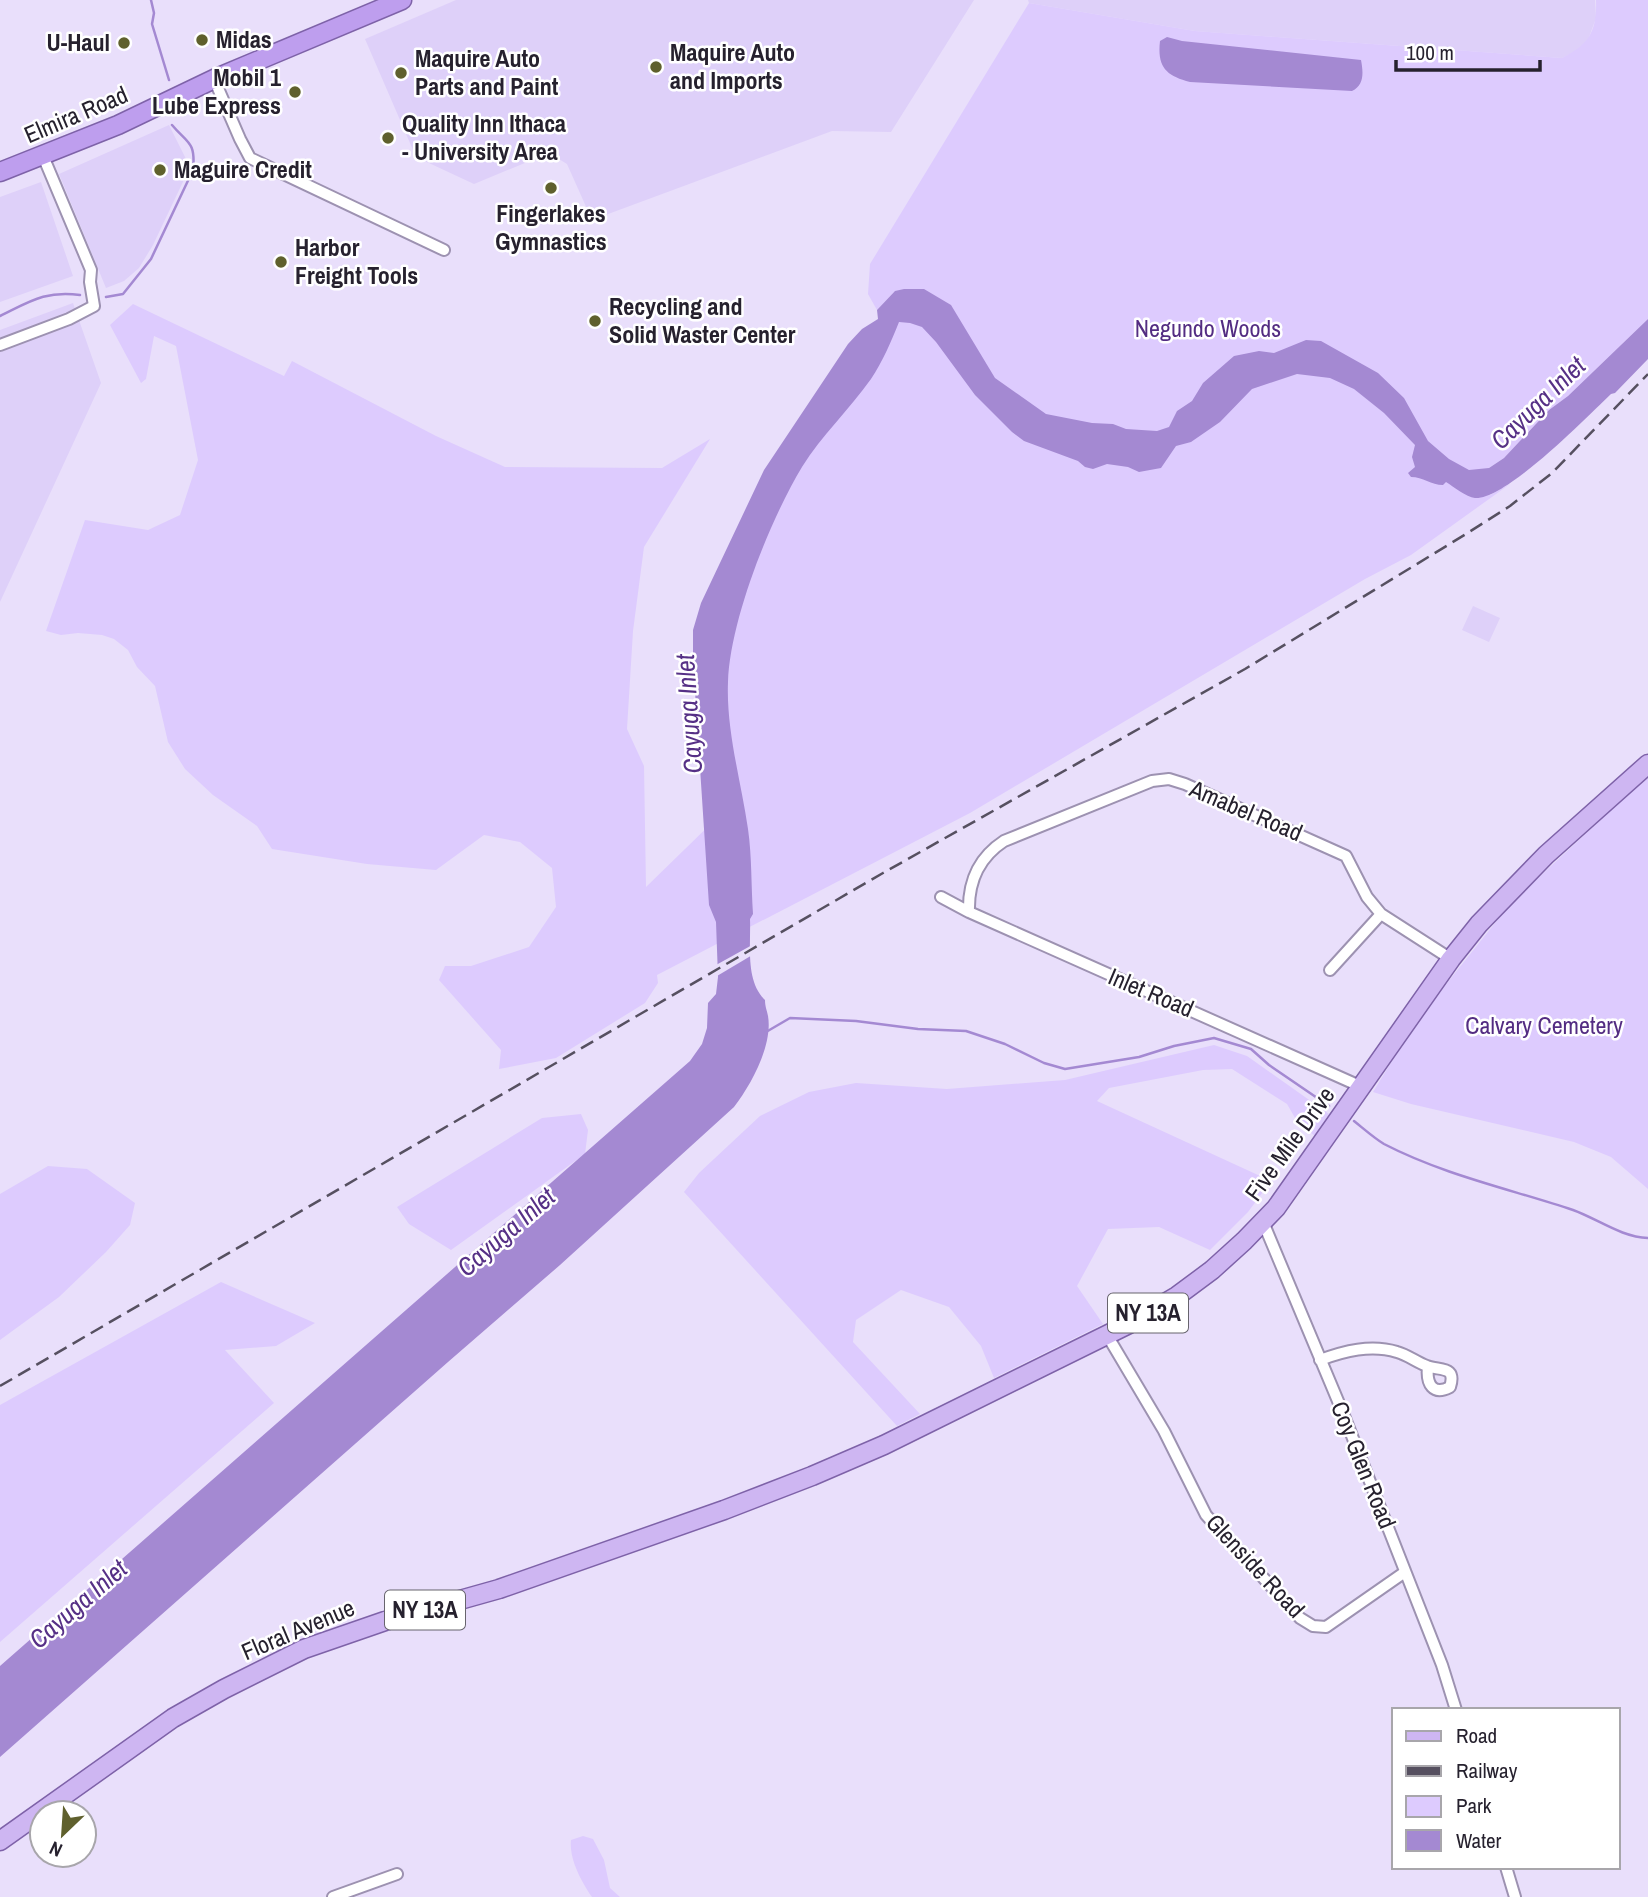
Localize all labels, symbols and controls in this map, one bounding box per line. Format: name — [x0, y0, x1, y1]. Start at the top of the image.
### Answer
place label: Midas — [216, 23, 272, 55]
place label: U-Haul — [47, 26, 110, 58]
scale bar — [1396, 28, 1540, 72]
marker: Midas — [194, 32, 210, 48]
marker: U-Haul — [116, 35, 132, 51]
place label: Maquire Auto and Imports — [670, 36, 795, 96]
text: 100 m — [1406, 38, 1454, 67]
place label: Maquire Auto Parts and Paint — [415, 42, 559, 102]
marker: Maquire Auto and Imports — [648, 59, 664, 75]
place label: Mobil 1 Lube Express — [152, 61, 281, 121]
marker: Maquire Auto Parts and Paint — [393, 65, 409, 81]
street label: Elmira Road — [19, 78, 132, 150]
marker: Mobil 1 Lube Express — [287, 84, 303, 100]
place label: Quality Inn Ithaca - University Area — [402, 107, 566, 167]
marker: Quality Inn Ithaca - University Area — [380, 130, 396, 146]
place label: Maguire Credit — [174, 153, 312, 185]
marker: Maguire Credit — [152, 162, 168, 178]
marker: Fingerlakes Gymnastics — [543, 180, 559, 196]
place label: Fingerlakes Gymnastics — [495, 197, 607, 257]
place label: Harbor Freight Tools — [295, 231, 418, 291]
marker: Harbor Freight Tools — [273, 254, 289, 270]
place label: Recycling and Solid Waster Center — [609, 290, 796, 350]
park label: Negundo Woods — [1135, 312, 1281, 344]
marker: Recycling and Solid Waster Center — [587, 313, 603, 329]
water label: Cayuga Inlet — [1482, 348, 1594, 457]
water label: Cayuga Inlet — [667, 652, 710, 775]
street label: Amabel Road — [1184, 772, 1308, 848]
street label: Inlet Road — [1104, 960, 1199, 1024]
park label: Calvary Cemetery — [1465, 1009, 1623, 1041]
street label: Five Mile Drive — [1237, 1080, 1341, 1207]
water label: Cayuga Inlet — [449, 1178, 563, 1284]
road number: NY 13A — [1108, 1294, 1188, 1332]
street label: Coy Glen Road — [1324, 1396, 1404, 1533]
street label: Glenside Road — [1199, 1506, 1312, 1624]
water label: Cayuga Inlet — [21, 1550, 135, 1656]
road number: NY 13A — [385, 1590, 465, 1630]
street label: Floral Avenue — [236, 1591, 359, 1667]
legend — [1392, 1708, 1620, 1869]
text: Road — [1456, 1721, 1497, 1750]
text: Railway — [1456, 1756, 1518, 1785]
text: Park — [1456, 1791, 1492, 1820]
north arrow — [28, 1799, 98, 1869]
text: Water — [1456, 1826, 1502, 1855]
text: N — [45, 1835, 66, 1864]

